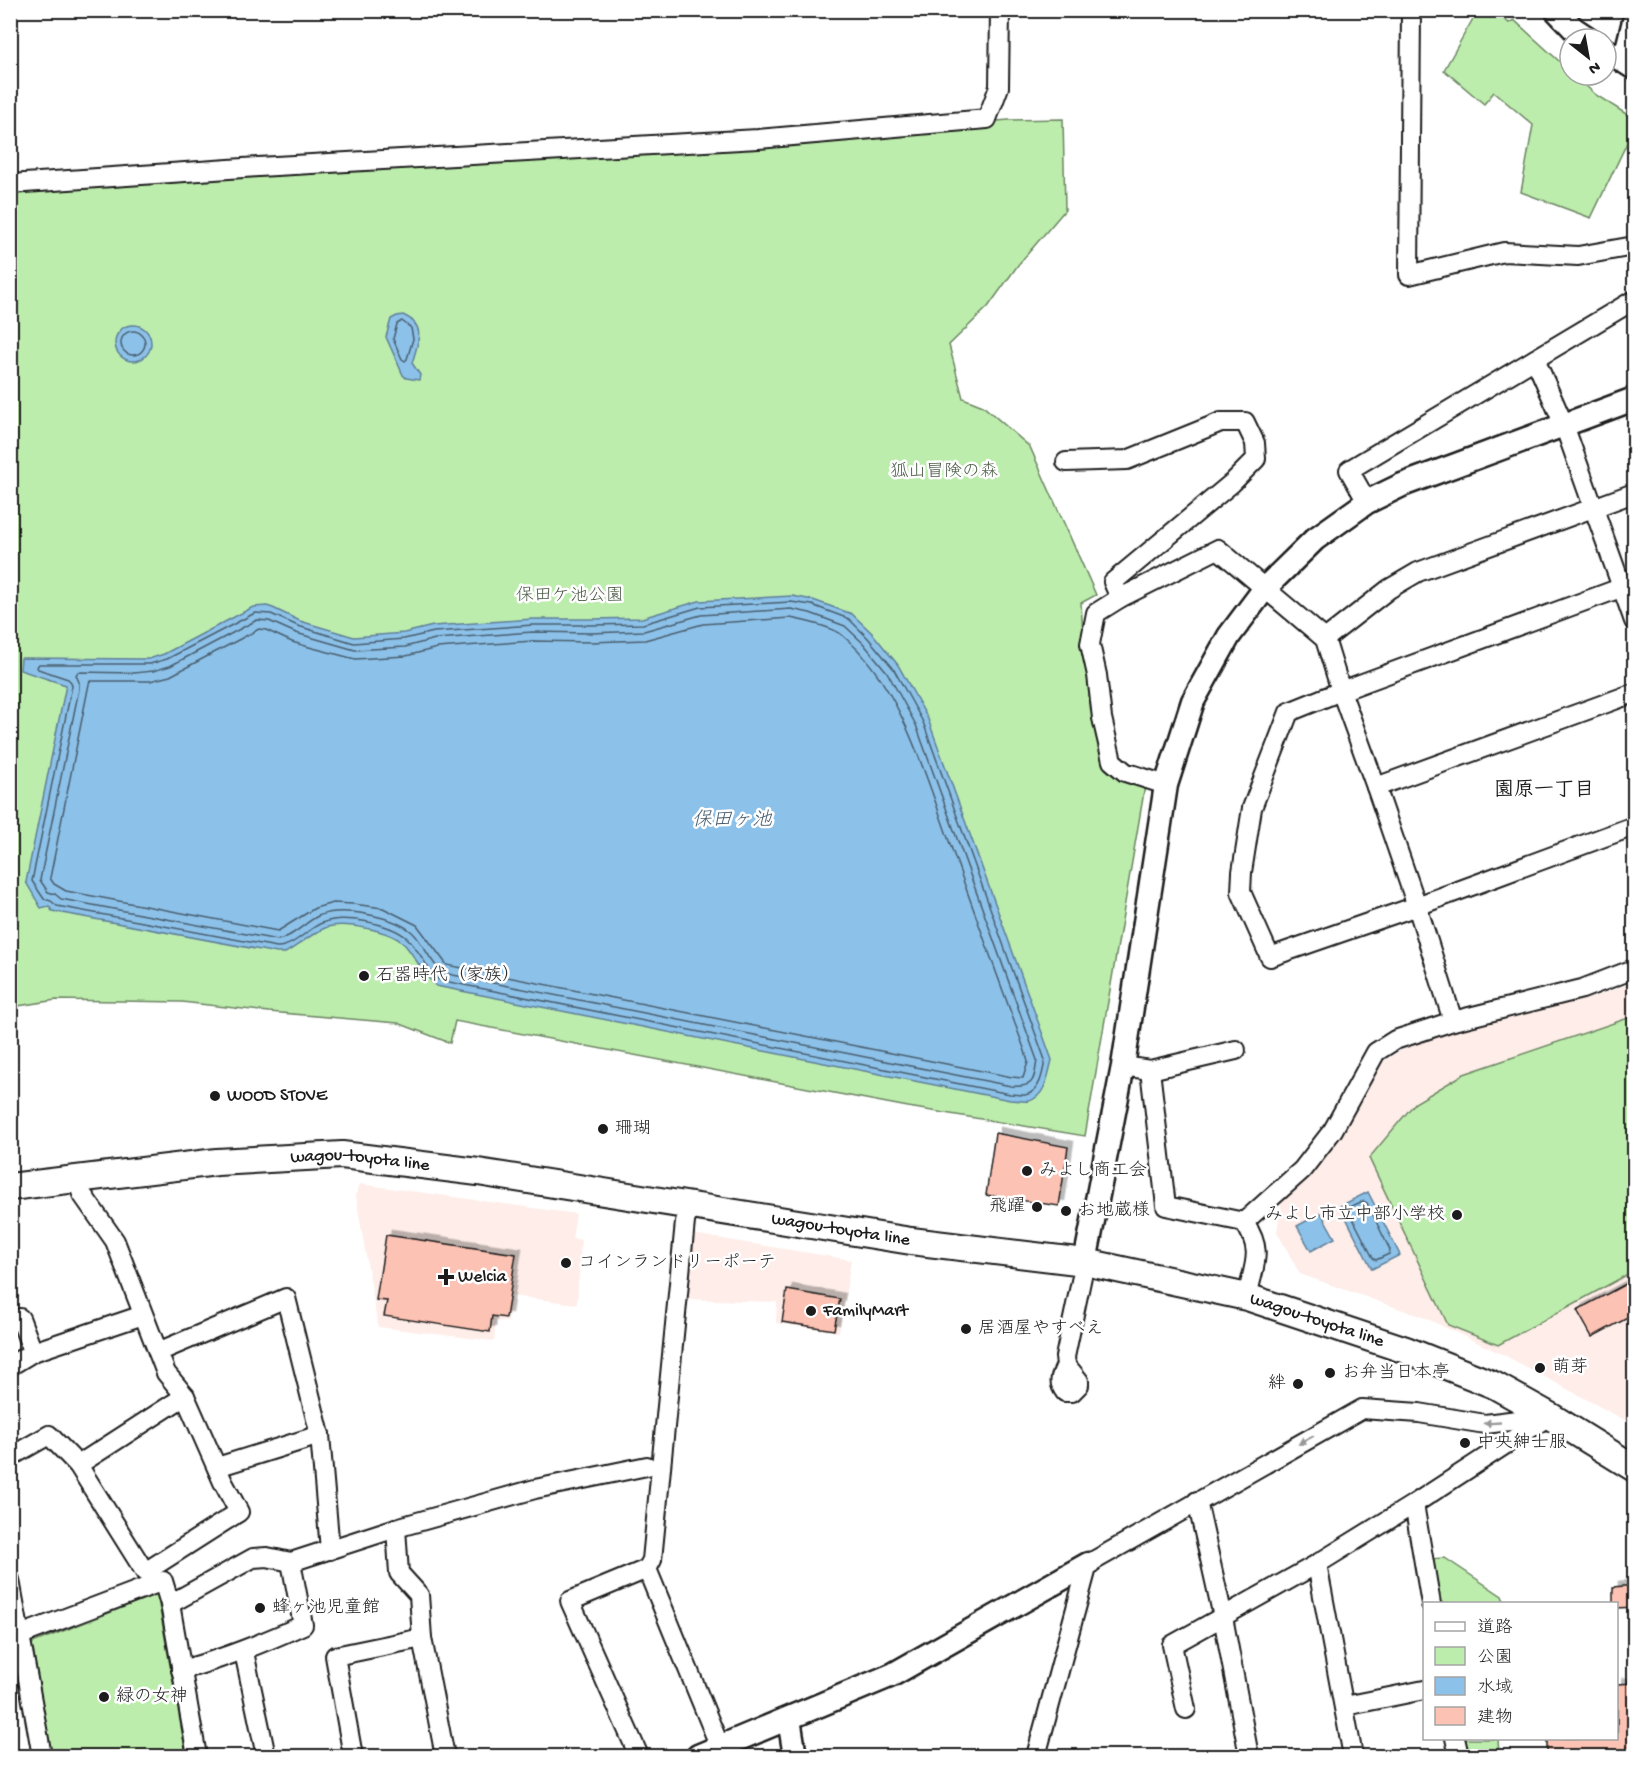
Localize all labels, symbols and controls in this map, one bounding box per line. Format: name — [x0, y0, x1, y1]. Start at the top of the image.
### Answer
north arrow — [1558, 27, 1618, 87]
text: N — [1584, 56, 1603, 78]
park label: 狐山冒険の森 — [890, 461, 998, 483]
park label: 保田ケ池公園 — [516, 585, 624, 607]
district label: 園原一丁目 — [1494, 779, 1594, 803]
water label: 保田ヶ池 — [692, 809, 773, 833]
place label: 石器時代（家族） — [376, 964, 520, 987]
marker: 石器時代（家族） — [357, 969, 371, 983]
place label: WOOD STOVE — [227, 1086, 328, 1107]
marker: WOOD STOVE — [208, 1089, 222, 1103]
place label: 珊瑚 — [615, 1119, 651, 1140]
marker: 珊瑚 — [596, 1122, 610, 1136]
street label: wagou-toyota line — [290, 1144, 432, 1176]
place label: みよし商工会 — [1039, 1160, 1147, 1182]
marker: みよし商工会 — [1020, 1164, 1034, 1178]
place label: 飛躍 — [989, 1196, 1025, 1218]
marker: 飛躍 — [1030, 1200, 1044, 1214]
place label: お地蔵様 — [1078, 1200, 1150, 1222]
marker: お地蔵様 — [1059, 1204, 1073, 1218]
place label: みよし市立中部小学校 — [1265, 1204, 1445, 1226]
street label: wagou-toyota line — [770, 1208, 912, 1251]
marker: みよし市立中部小学校 — [1450, 1208, 1464, 1222]
place label: コインランドリーポーテ — [578, 1253, 776, 1274]
marker: コインランドリーポーテ — [559, 1256, 573, 1270]
place label: Welcia — [458, 1267, 508, 1288]
marker: Welcia — [439, 1270, 453, 1284]
street label: wagou-toyota line — [1247, 1288, 1387, 1353]
place label: FamilyMart — [822, 1301, 910, 1322]
marker: FamilyMart — [804, 1304, 818, 1318]
place label: 居酒屋やすべえ — [978, 1319, 1104, 1340]
marker: 居酒屋やすべえ — [959, 1322, 973, 1336]
place label: 萌芽 — [1552, 1357, 1588, 1379]
marker: 萌芽 — [1533, 1361, 1547, 1375]
place label: お弁当日本亭 — [1342, 1362, 1450, 1384]
marker: お弁当日本亭 — [1323, 1366, 1337, 1380]
place label: 絆 — [1268, 1373, 1286, 1395]
marker: 絆 — [1291, 1377, 1305, 1391]
one-way arrow — [1482, 1418, 1501, 1427]
place label: 中央紳士服 — [1477, 1432, 1567, 1454]
one-way arrow — [1297, 1435, 1314, 1445]
marker: 中央紳士服 — [1458, 1436, 1472, 1450]
place label: 蜂ヶ池児童館 — [272, 1597, 380, 1619]
marker: 蜂ヶ池児童館 — [253, 1601, 267, 1615]
legend — [1423, 1602, 1618, 1740]
text: 道路 — [1477, 1617, 1513, 1639]
text: 公園 — [1477, 1648, 1513, 1669]
text: 水域 — [1477, 1677, 1513, 1699]
place label: 緑の女神 — [116, 1686, 188, 1708]
marker: 緑の女神 — [97, 1690, 111, 1704]
text: 建物 — [1477, 1707, 1513, 1729]

